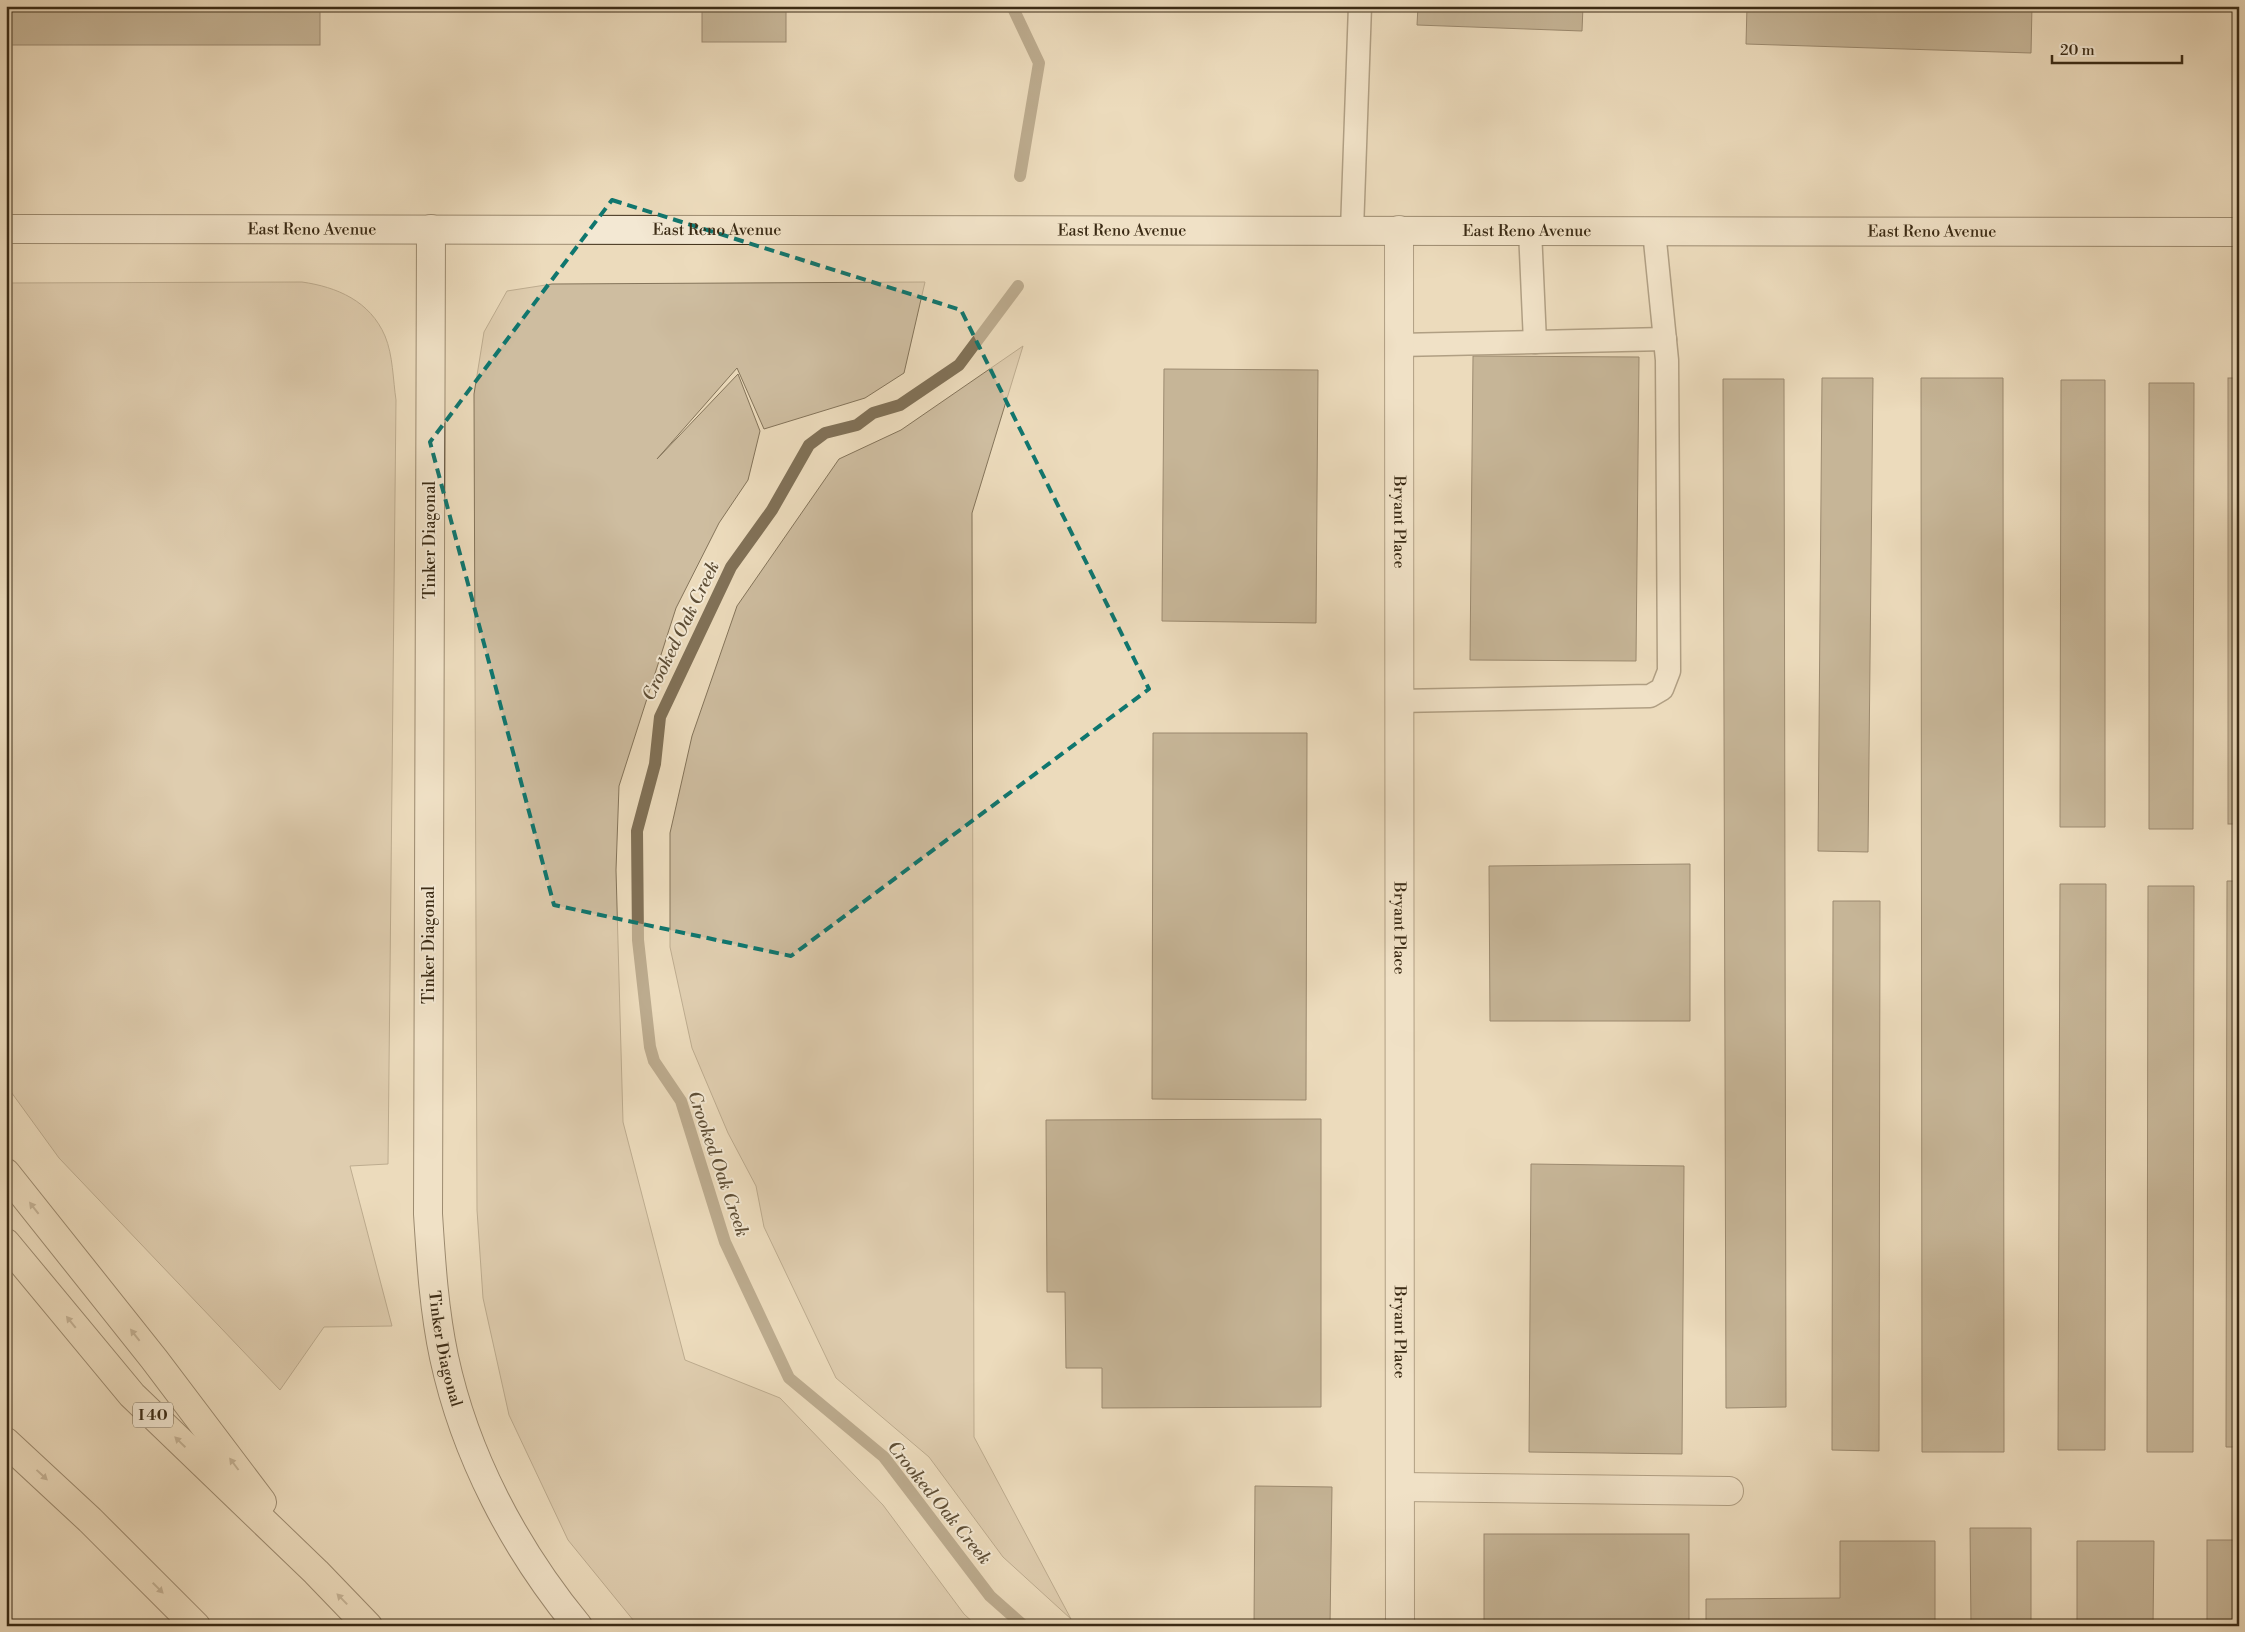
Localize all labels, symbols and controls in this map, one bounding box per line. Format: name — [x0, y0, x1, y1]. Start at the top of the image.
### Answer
scale bar — [2052, 32, 2182, 64]
text: 20 m — [2060, 41, 2095, 60]
street label: East Reno Avenue — [248, 219, 376, 239]
street label: East Reno Avenue — [653, 220, 781, 240]
street label: East Reno Avenue — [1058, 220, 1186, 241]
street label: East Reno Avenue — [1463, 221, 1591, 241]
street label: East Reno Avenue — [1868, 222, 1996, 242]
street label: Bryant Place — [1389, 474, 1409, 569]
street label: Tinker Diagonal — [420, 481, 440, 599]
water label: Crooked Oak Creek — [637, 557, 725, 705]
street label: Bryant Place — [1389, 880, 1410, 975]
street label: Tinker Diagonal — [419, 886, 439, 1004]
water label: Crooked Oak Creek — [682, 1088, 754, 1240]
one-way arrow — [28, 1202, 39, 1215]
street label: Bryant Place — [1390, 1284, 1410, 1379]
street label: Tinker Diagonal — [424, 1290, 467, 1409]
one-way arrow — [66, 1315, 77, 1328]
one-way arrow — [129, 1329, 140, 1342]
road number: I 40 — [133, 1402, 173, 1428]
one-way arrow — [174, 1436, 186, 1448]
water label: Crooked Oak Creek — [882, 1436, 996, 1570]
one-way arrow — [228, 1458, 239, 1471]
one-way arrow — [36, 1469, 48, 1481]
one-way arrow — [152, 1582, 164, 1594]
one-way arrow — [336, 1593, 348, 1605]

